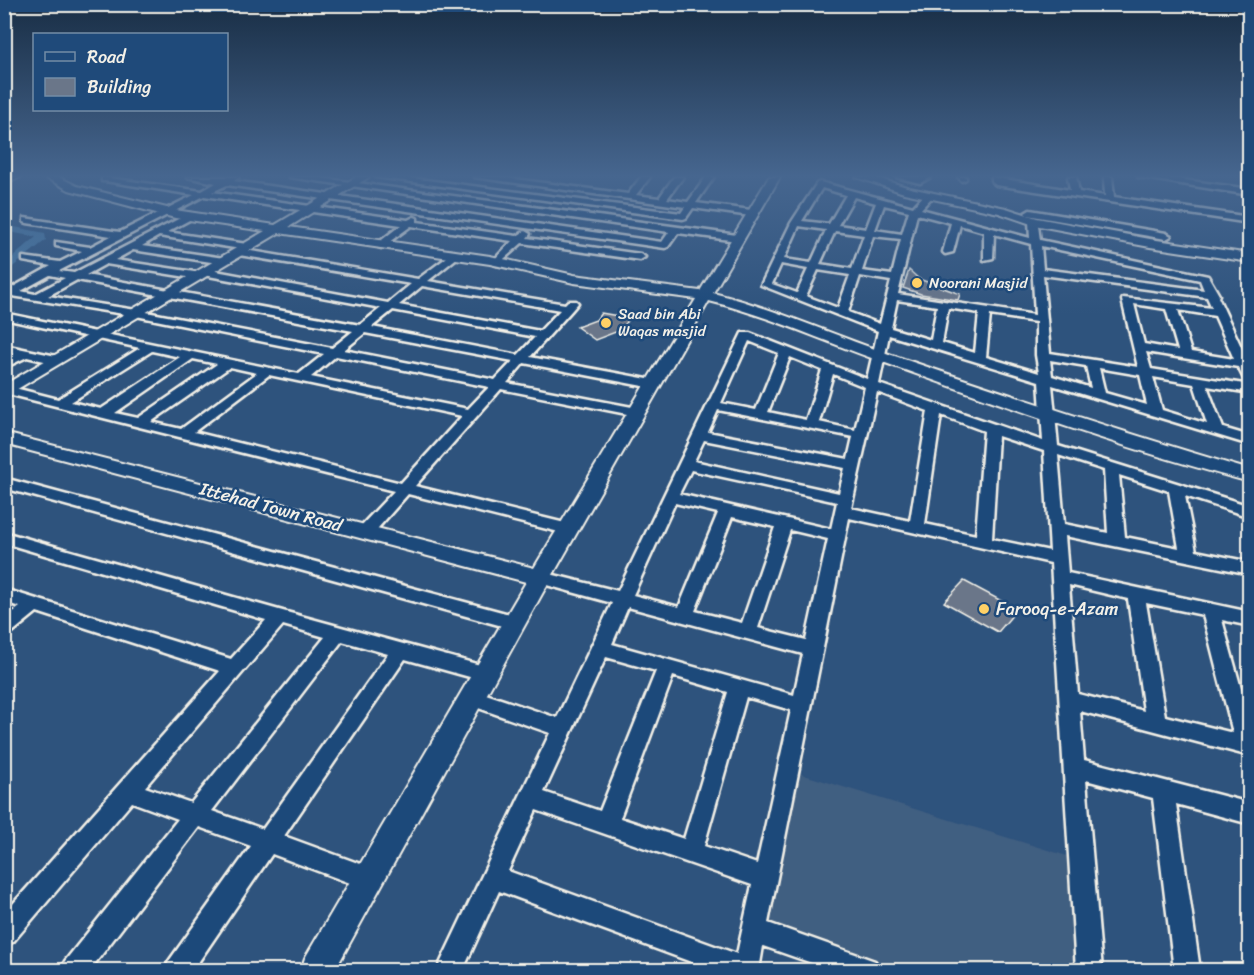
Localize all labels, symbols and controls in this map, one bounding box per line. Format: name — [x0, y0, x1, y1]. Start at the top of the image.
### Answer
legend — [33, 33, 228, 111]
text: Road — [87, 41, 127, 73]
text: Building — [87, 71, 151, 103]
place label: Noorani Masjid — [929, 270, 1028, 296]
marker: Noorani Masjid — [910, 276, 924, 290]
place label: Saad bin Abi Waqas masjid — [618, 301, 707, 344]
marker: Saad bin Abi Waqas masjid — [599, 316, 613, 330]
street label: Ittehad Town Road — [195, 472, 347, 542]
place label: Farooq-e-Azam — [996, 593, 1118, 625]
marker: Farooq-e-Azam — [977, 602, 991, 616]

